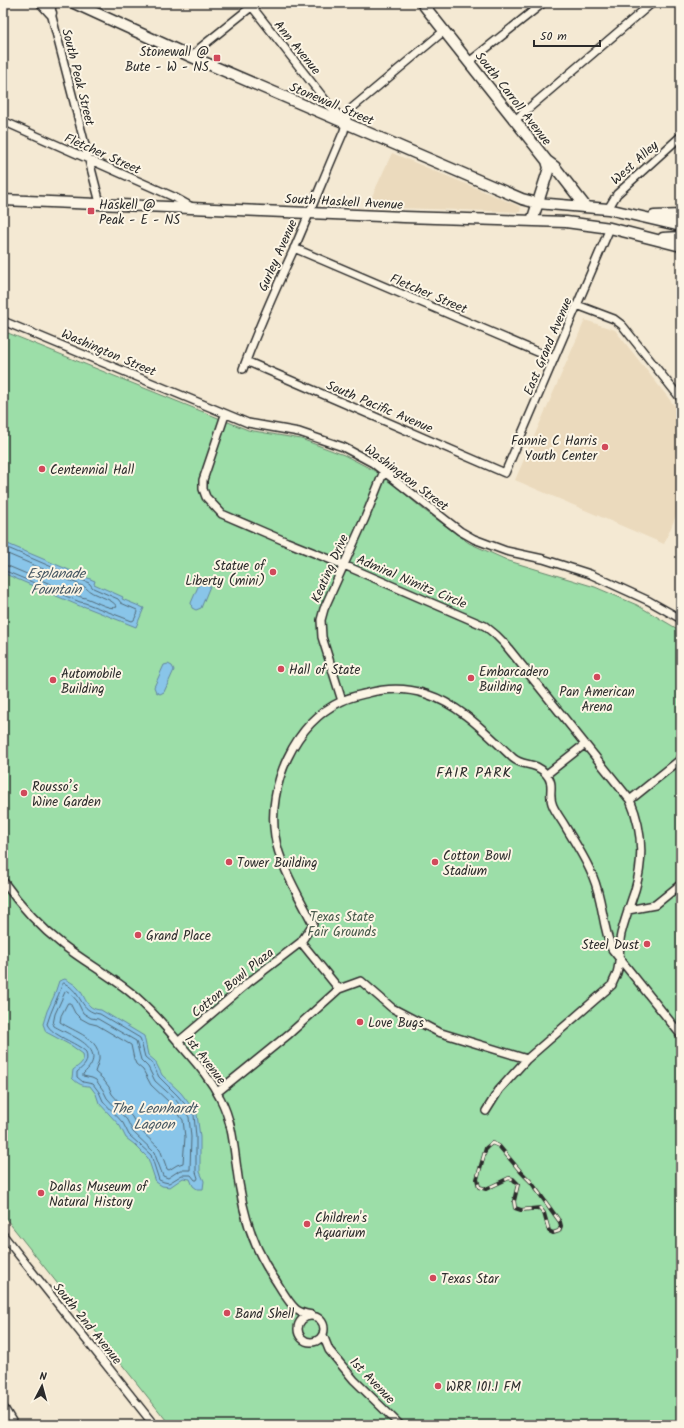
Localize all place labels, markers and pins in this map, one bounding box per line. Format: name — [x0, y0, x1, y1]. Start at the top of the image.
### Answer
place label: Stonewall @ Bute - W - NS — [125, 42, 209, 78]
marker: Stonewall @ Bute - W - NS — [212, 53, 222, 63]
place label: Haskell @ Peak - E - NS — [99, 195, 180, 231]
marker: Haskell @ Peak - E - NS — [86, 206, 96, 216]
place label: Fannie C Harris Youth Center — [511, 431, 598, 467]
marker: Fannie C Harris Youth Center — [600, 442, 610, 452]
place label: Centennial Hall — [50, 460, 134, 481]
marker: Centennial Hall — [37, 464, 47, 474]
place label: Statue of Liberty (mini) — [185, 556, 266, 592]
marker: Statue of Liberty (mini) — [268, 567, 278, 577]
place label: Hall of State — [289, 660, 360, 681]
place label: Embarcadero Building — [479, 662, 549, 698]
place label: Automobile Building — [61, 664, 121, 700]
marker: Hall of State — [276, 664, 286, 674]
marker: Pan American Arena — [592, 672, 602, 682]
marker: Embarcadero Building — [466, 673, 476, 683]
marker: Automobile Building — [48, 675, 58, 685]
place label: Pan American Arena — [559, 682, 635, 718]
place label: Rousso’s Wine Garden — [32, 777, 101, 813]
marker: Rousso’s Wine Garden — [19, 788, 29, 798]
place label: Cotton Bowl Stadium — [443, 846, 511, 882]
place label: Tower Building — [237, 853, 317, 874]
marker: Tower Building — [224, 857, 234, 867]
marker: Cotton Bowl Stadium — [430, 857, 440, 867]
place label: Grand Place — [146, 926, 211, 947]
marker: Grand Place — [133, 930, 143, 940]
place label: Steel Dust — [582, 935, 640, 956]
marker: Steel Dust — [642, 939, 652, 949]
place label: Love Bugs — [368, 1013, 424, 1034]
marker: Love Bugs — [355, 1017, 365, 1027]
place label: Dallas Museum of Natural History — [49, 1177, 148, 1213]
marker: Dallas Museum of Natural History — [36, 1188, 46, 1198]
place label: Children's Aquarium — [315, 1208, 367, 1244]
marker: Children's Aquarium — [302, 1219, 312, 1229]
place label: Texas Star — [441, 1269, 499, 1290]
marker: Texas Star — [428, 1273, 438, 1283]
place label: Band Shell — [235, 1304, 294, 1325]
marker: Band Shell — [222, 1308, 232, 1318]
place label: WRR 101.1 FM — [446, 1377, 521, 1398]
marker: WRR 101.1 FM — [433, 1381, 443, 1391]

